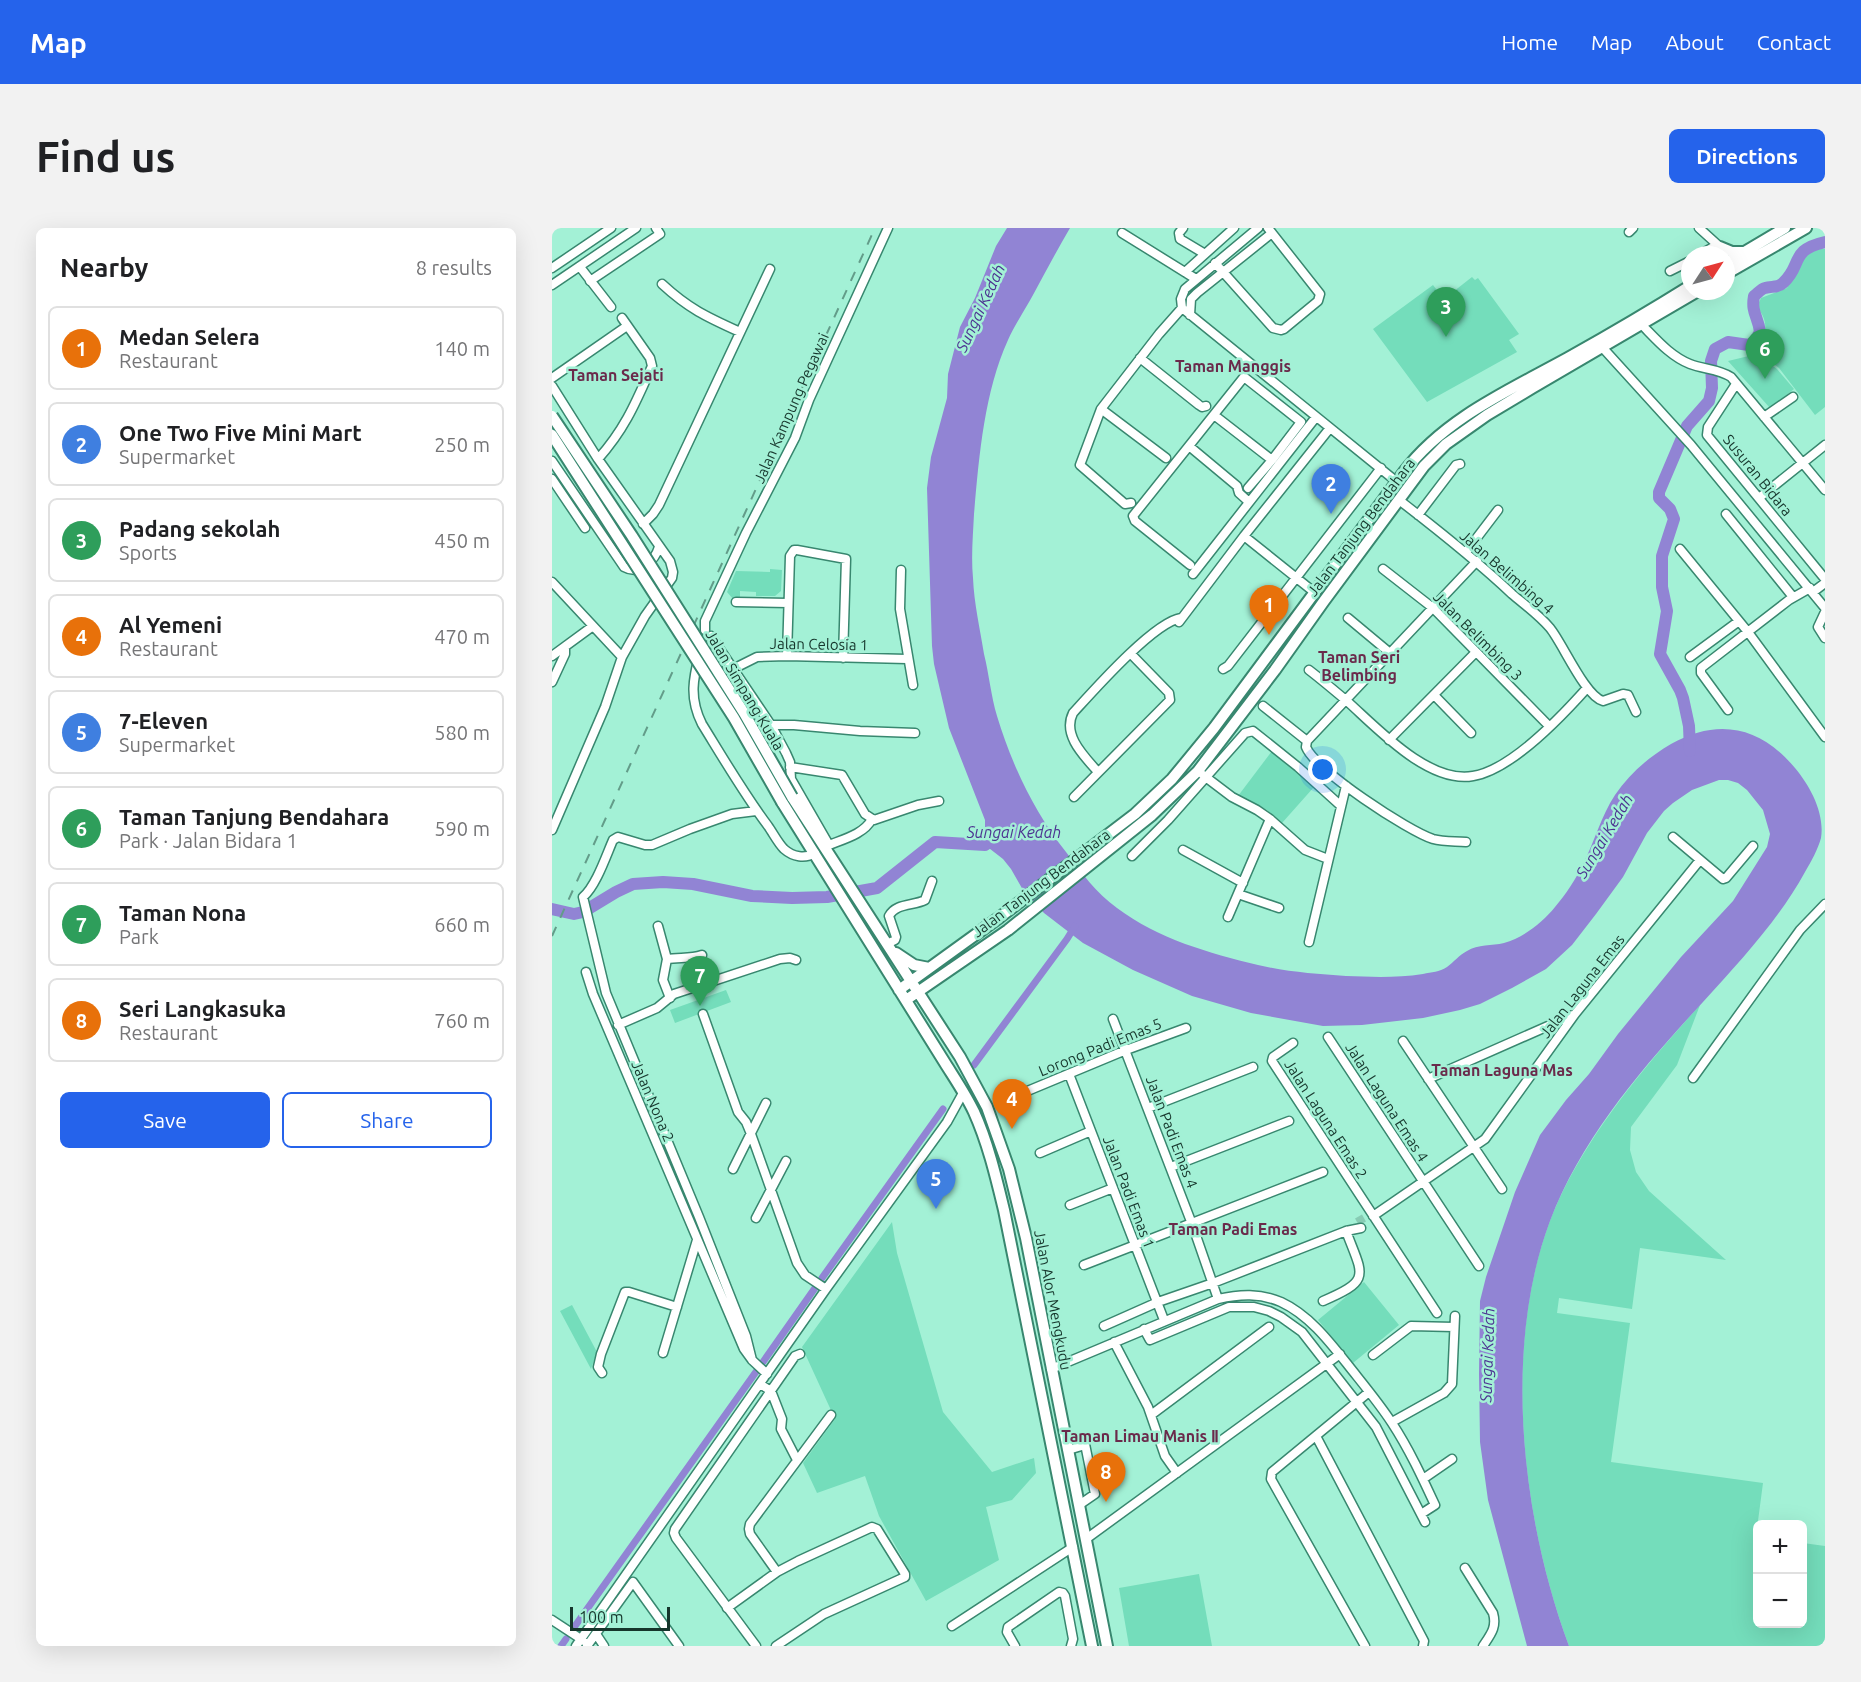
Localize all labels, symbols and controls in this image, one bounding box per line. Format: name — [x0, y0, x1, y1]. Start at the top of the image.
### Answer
text: Map — [30, 27, 87, 58]
text: Home — [1501, 30, 1558, 54]
text: Map — [1591, 30, 1632, 54]
text: About — [1665, 30, 1724, 54]
text: Contact — [1757, 30, 1831, 54]
button: Directions — [1669, 129, 1825, 183]
text: Find us — [36, 133, 175, 180]
north arrow — [1681, 246, 1735, 300]
text: Nearby — [60, 253, 148, 282]
text: 8 results — [416, 256, 492, 279]
water label: Sungai Kedah — [951, 261, 1008, 356]
pin: 3 — [1426, 288, 1466, 337]
text: Medan Selera — [119, 324, 260, 349]
street label: Jalan Kampung Pegawai — [750, 330, 832, 486]
pin: 6 — [1746, 330, 1784, 379]
text: 1 — [76, 337, 87, 360]
text: 140 m — [434, 337, 490, 360]
text: Restaurant — [119, 349, 218, 372]
district label: Taman Manggis — [1175, 357, 1291, 375]
district label: Taman Sejati — [568, 366, 664, 384]
text: One Two Five Mini Mart — [119, 420, 362, 445]
street label: Susuran Bidara — [1720, 431, 1796, 519]
text: 2 — [76, 433, 87, 456]
text: 250 m — [434, 433, 490, 456]
text: Supermarket — [119, 445, 235, 468]
street label: Jalan Tanjung Bendahara — [1304, 455, 1418, 599]
pin: 2 — [1312, 464, 1350, 514]
text: Padang sekolah — [119, 516, 280, 541]
street label: Jalan Belimbing 4 — [1457, 527, 1557, 617]
text: 3 — [76, 529, 87, 552]
text: 450 m — [434, 529, 490, 552]
text: Sports — [119, 541, 177, 564]
pin: 1 — [1250, 586, 1288, 635]
street label: Jalan Belimbing 3 — [1430, 588, 1526, 684]
text: Al Yemeni — [119, 612, 222, 637]
text: 4 — [76, 625, 87, 648]
text: 470 m — [434, 625, 490, 648]
street label: Jalan Simpang Kuala — [702, 627, 788, 753]
street label: Jalan Celosia 1 — [770, 635, 868, 653]
text: Restaurant — [119, 637, 218, 660]
district label: Taman Seri Belimbing — [1318, 648, 1400, 684]
text: 7-Eleven — [119, 708, 208, 733]
text: 5 — [76, 721, 87, 744]
text: 580 m — [434, 721, 490, 744]
text: Supermarket — [119, 733, 235, 756]
your location — [1308, 755, 1337, 784]
water label: Sungai Kedah — [1571, 791, 1636, 882]
text: Taman Tanjung Bendahara — [119, 804, 389, 829]
text: 6 — [76, 817, 87, 840]
text: 590 m — [434, 817, 490, 840]
water label: Sungai Kedah — [966, 823, 1061, 841]
street label: Jalan Tanjung Bendahara — [969, 826, 1113, 940]
text: Park · Jalan Bidara 1 — [119, 829, 298, 852]
text: Taman Nona — [119, 900, 246, 925]
text: 7 — [76, 913, 87, 936]
text: 660 m — [434, 913, 490, 936]
text: Park — [119, 925, 159, 948]
street label: Jalan Laguna Emas — [1536, 931, 1628, 1041]
pin: 7 — [680, 956, 720, 1006]
text: Seri Langkasuka — [119, 996, 286, 1021]
text: 8 — [76, 1009, 87, 1032]
text: 760 m — [434, 1009, 490, 1032]
street label: Lorong Padi Emas 5 — [1036, 1015, 1164, 1079]
text: Restaurant — [119, 1021, 218, 1044]
street label: Jalan Laguna Emas 4 — [1342, 1039, 1432, 1165]
street label: Jalan Laguna Emas 2 — [1281, 1056, 1371, 1182]
street label: Jalan Nona 2 — [628, 1058, 678, 1144]
district label: Taman Laguna Mas — [1431, 1061, 1573, 1079]
street label: Jalan Padi Emas 4 — [1143, 1074, 1201, 1190]
pin: 4 — [992, 1080, 1032, 1129]
button: Save — [60, 1092, 270, 1148]
button: Share — [282, 1092, 492, 1148]
street label: Jalan Padi Emas 1 — [1100, 1134, 1158, 1250]
pin: 5 — [916, 1160, 956, 1209]
district label: Taman Padi Emas — [1169, 1220, 1297, 1238]
street label: Jalan Alor Mengkudu — [1031, 1229, 1075, 1371]
water label: Sungai Kedah — [1476, 1307, 1498, 1404]
district label: Taman Limau Manis Ⅱ — [1061, 1427, 1219, 1445]
pin: 8 — [1086, 1452, 1126, 1502]
map controls — [1753, 1520, 1807, 1628]
button: + — [1753, 1520, 1807, 1574]
button: − — [1753, 1574, 1807, 1628]
scale bar — [570, 1604, 670, 1632]
text: 100 m — [579, 1608, 624, 1626]

